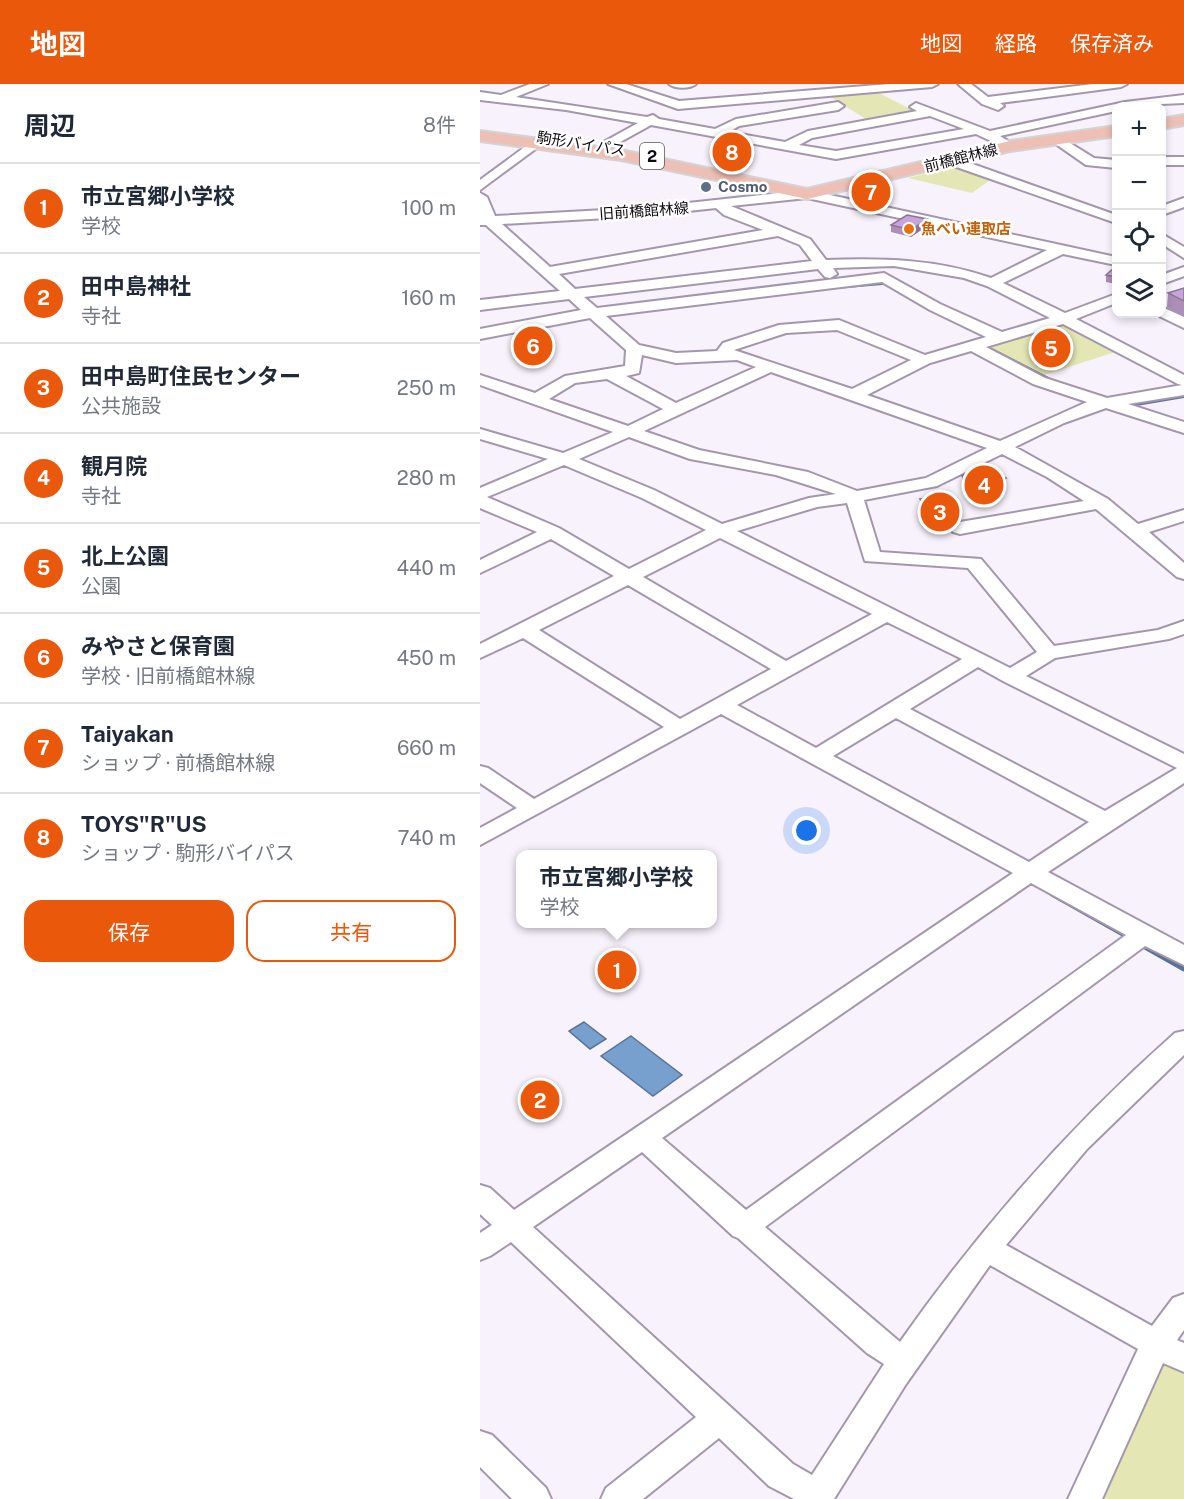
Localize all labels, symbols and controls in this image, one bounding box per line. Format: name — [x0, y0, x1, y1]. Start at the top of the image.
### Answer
text: 地図 — [30, 27, 86, 60]
text: 地図 — [920, 31, 962, 56]
text: 経路 — [995, 31, 1037, 56]
text: 保存済み — [1070, 31, 1154, 56]
map controls — [1112, 102, 1166, 318]
button: + — [1112, 102, 1166, 156]
text: 周辺 — [24, 110, 76, 141]
text: 8件 — [423, 113, 456, 137]
street label: 駒形バイパス — [535, 128, 627, 159]
pin: 8 — [712, 130, 752, 174]
street label: 前橋館林線 — [922, 140, 999, 175]
road number: 2 — [640, 143, 664, 169]
button: − — [1112, 156, 1166, 210]
pin: 7 — [852, 170, 890, 214]
place label: Cosmo — [718, 178, 768, 195]
marker: Cosmo — [699, 180, 713, 194]
text: 市立宮郷小学校 — [81, 183, 235, 209]
text: 1 — [39, 196, 48, 220]
text: 100 m — [401, 196, 456, 220]
street label: 旧前橋館林線 — [598, 199, 689, 222]
button: locate — [1112, 210, 1166, 264]
text: 学校 — [81, 214, 121, 238]
place label: 魚べい連取店 — [921, 220, 1011, 237]
marker: 魚べい連取店 — [902, 222, 916, 236]
button: layers — [1112, 264, 1166, 318]
text: 田中島神社 — [81, 273, 191, 299]
text: 2 — [37, 286, 50, 310]
text: 160 m — [401, 286, 456, 310]
text: 寺社 — [81, 304, 121, 328]
pin: 6 — [514, 324, 552, 368]
pin: 5 — [1032, 326, 1070, 370]
text: 田中島町住民センター — [81, 363, 301, 389]
text: 3 — [37, 376, 50, 400]
text: 250 m — [397, 376, 456, 400]
text: 公共施設 — [81, 394, 161, 418]
text: 観月院 — [81, 453, 147, 479]
pin: 4 — [964, 462, 1004, 508]
text: 4 — [37, 466, 50, 490]
text: 280 m — [397, 466, 456, 490]
text: 寺社 — [81, 484, 121, 508]
pin: 3 — [920, 490, 960, 534]
text: 北上公園 — [81, 543, 169, 569]
text: 5 — [37, 556, 50, 580]
text: 440 m — [396, 556, 456, 580]
text: 公園 — [81, 574, 121, 598]
text: みやさと保育園 — [81, 633, 235, 659]
text: 6 — [37, 646, 50, 670]
text: 450 m — [396, 646, 456, 670]
text: 学校 · 旧前橋館林線 — [81, 664, 255, 688]
text: Taiyakan — [81, 721, 174, 747]
text: 7 — [37, 736, 50, 760]
text: 660 m — [397, 736, 456, 760]
text: ショップ · 前橋館林線 — [81, 751, 275, 775]
text: TOYS"R"US — [81, 811, 207, 837]
your location — [792, 816, 821, 845]
text: 8 — [37, 826, 50, 850]
text: 740 m — [398, 826, 456, 850]
text: ショップ · 駒形バイパス — [81, 841, 295, 865]
popup — [516, 850, 717, 928]
text: 市立宮郷小学校 — [539, 864, 694, 890]
text: 学校 — [539, 895, 579, 919]
button: 保存 — [24, 900, 234, 962]
button: 共有 — [246, 900, 456, 962]
pin: 1 — [598, 948, 636, 992]
pin: 2 — [520, 1078, 560, 1122]

